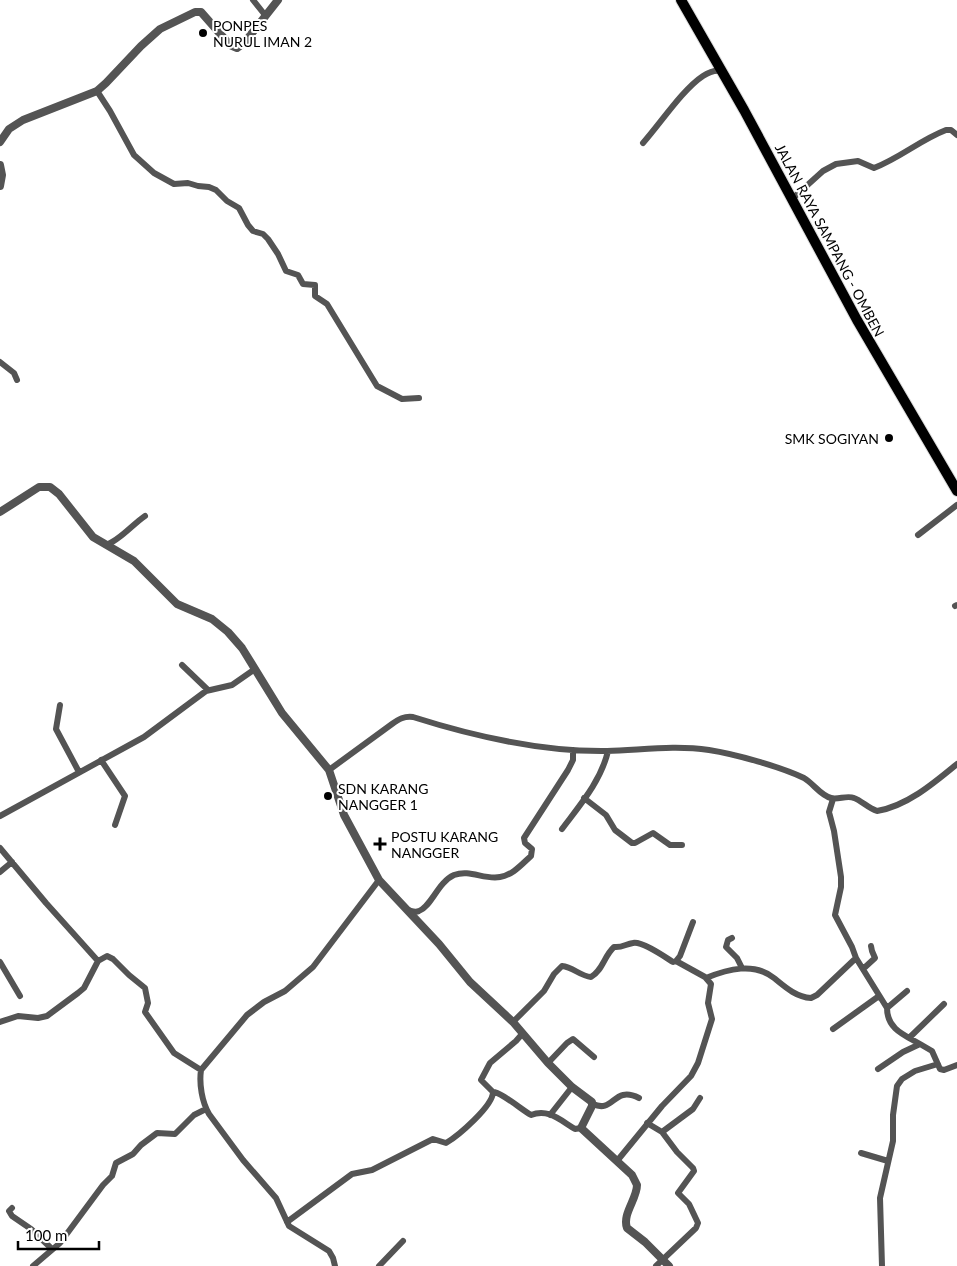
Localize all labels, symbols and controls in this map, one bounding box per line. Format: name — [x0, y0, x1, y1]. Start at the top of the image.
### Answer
place label: PONPES NURUL IMAN 2 — [213, 17, 312, 50]
marker: PONPES NURUL IMAN 2 — [197, 27, 209, 39]
street label: JALAN RAYA SAMPANG - OMBEN — [772, 141, 888, 339]
place label: SMK SOGIYAN — [785, 430, 879, 447]
marker: SMK SOGIYAN — [883, 432, 895, 444]
place label: SDN KARANG NANGGER 1 — [338, 780, 428, 813]
marker: SDN KARANG NANGGER 1 — [322, 790, 334, 802]
place label: POSTU KARANG NANGGER — [391, 828, 498, 861]
marker: POSTU KARANG NANGGER — [373, 837, 387, 851]
scale bar — [18, 1218, 99, 1250]
text: 100 m — [25, 1226, 67, 1244]

